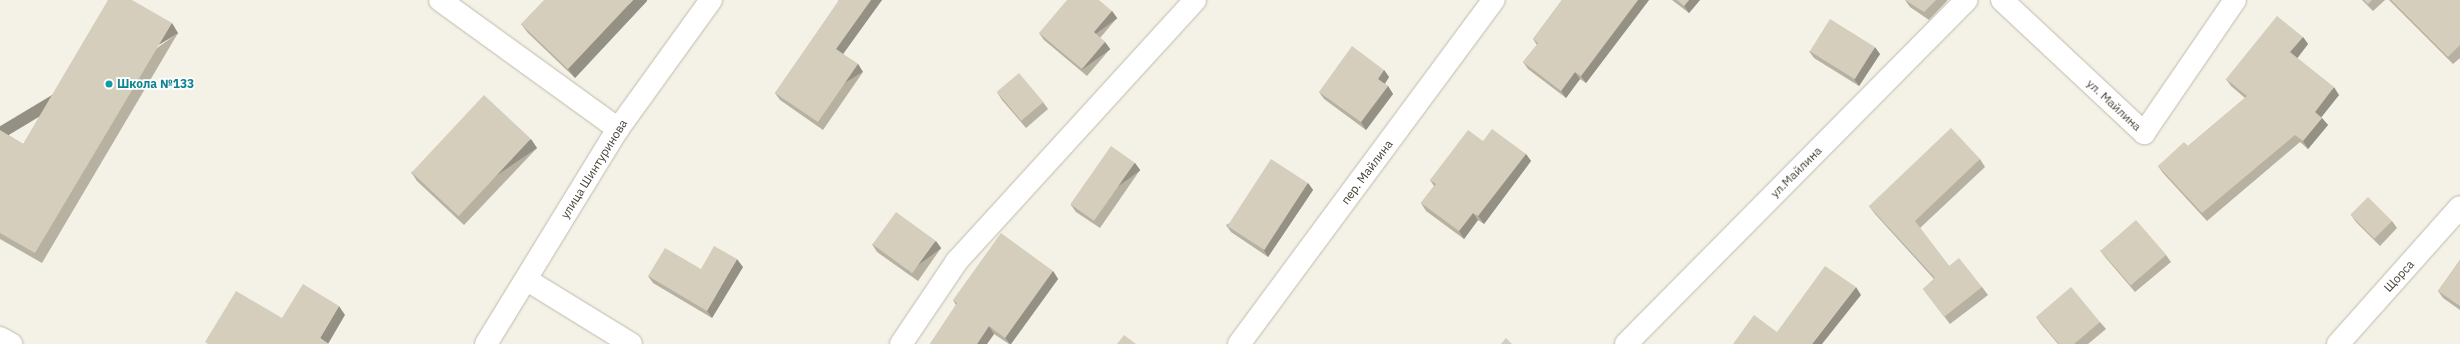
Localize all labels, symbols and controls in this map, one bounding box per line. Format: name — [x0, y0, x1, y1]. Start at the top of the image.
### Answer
street label: ул. Майлина — [2084, 76, 2144, 134]
place label: Школа №133 — [117, 77, 194, 91]
marker: Школа №133 — [104, 79, 114, 89]
street label: улица Шинтуринова — [558, 117, 630, 221]
street label: пер. Майлина — [1338, 137, 1396, 207]
street label: ул.Майлина — [1767, 143, 1825, 201]
street label: Щорса — [2381, 257, 2417, 295]

